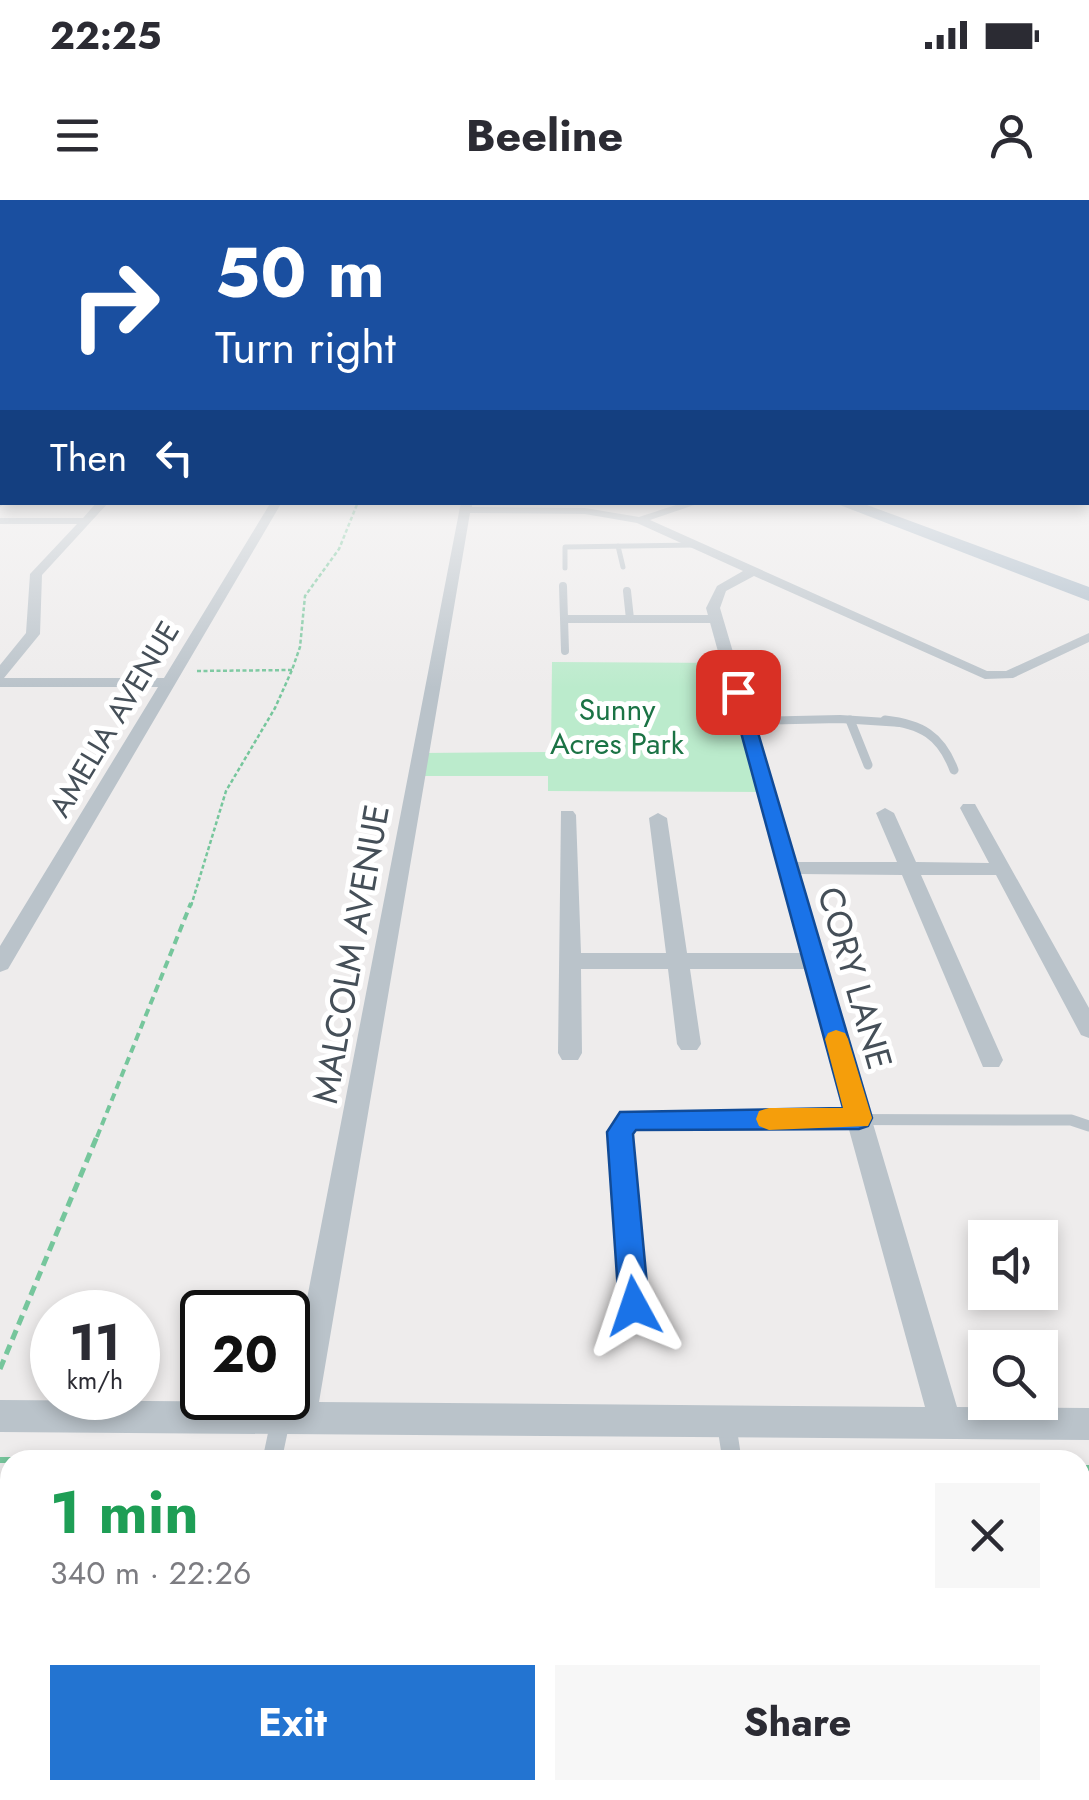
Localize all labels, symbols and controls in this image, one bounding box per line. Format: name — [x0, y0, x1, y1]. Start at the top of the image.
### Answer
text: 22:25 — [50, 8, 162, 63]
text: Beeline — [466, 103, 623, 168]
icon: menu — [50, 108, 105, 163]
icon: person — [984, 108, 1039, 163]
text: 50 m — [215, 222, 385, 323]
icon: right — [50, 240, 180, 370]
text: Turn right — [215, 315, 396, 380]
text: Then — [50, 430, 127, 485]
icon: left — [147, 430, 202, 485]
street label: AMELIA AVENUE — [38, 613, 190, 825]
pin — [696, 650, 781, 735]
icon: arrive — [711, 665, 766, 720]
park label: Sunny Acres Park — [550, 688, 685, 765]
street label: MALCOLM AVENUE — [300, 801, 402, 1107]
street label: CORY LANE — [805, 881, 905, 1075]
map controls — [968, 1220, 1058, 1420]
button: sound — [968, 1220, 1058, 1310]
position arrow — [582, 1254, 686, 1358]
speed limit sign: 20 — [180, 1290, 310, 1420]
text: 11 — [70, 1306, 120, 1379]
button: search — [968, 1330, 1058, 1420]
text: km/h — [67, 1362, 123, 1398]
text: 1 min — [50, 1469, 199, 1556]
button: close — [935, 1483, 1040, 1588]
text: 340 m · 22:26 — [50, 1550, 251, 1596]
button: Exit — [50, 1665, 535, 1780]
button: Share — [555, 1665, 1040, 1780]

